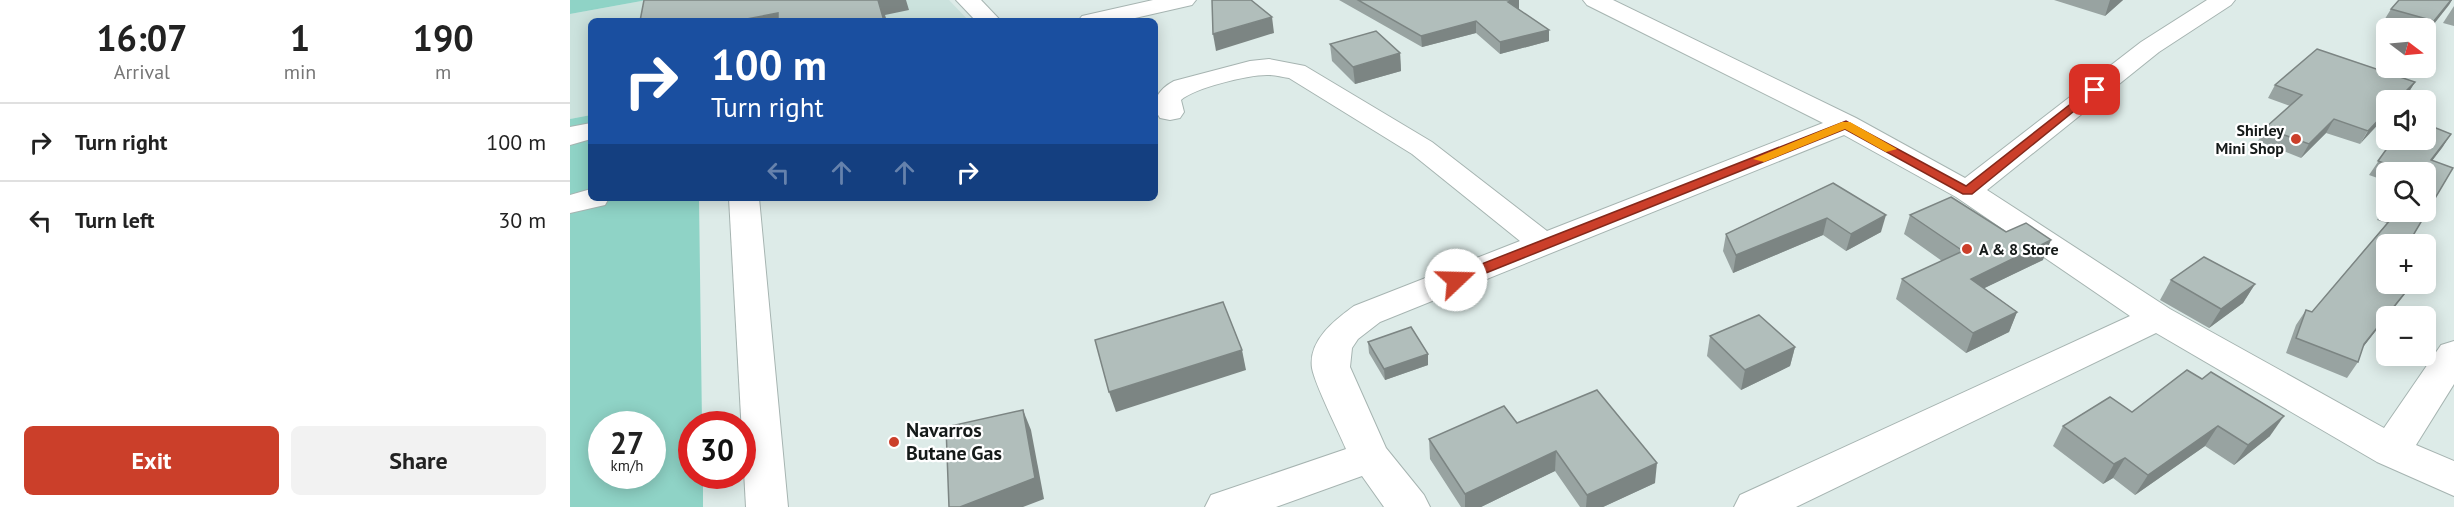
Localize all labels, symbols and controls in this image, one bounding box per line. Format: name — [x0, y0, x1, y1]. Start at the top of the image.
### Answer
text: 16:07 — [96, 14, 188, 61]
text: 1 — [290, 14, 310, 61]
text: 190 — [413, 14, 474, 61]
north arrow — [2376, 18, 2436, 78]
map controls — [2376, 18, 2436, 366]
text: 100 m — [711, 37, 827, 92]
icon: right — [612, 42, 690, 120]
text: Arrival — [114, 59, 170, 85]
text: min — [284, 59, 316, 85]
text: m — [435, 59, 451, 85]
pin — [2069, 64, 2120, 115]
icon: arrive — [2078, 73, 2111, 106]
text: Turn right — [711, 90, 824, 124]
button: sound — [2376, 90, 2436, 150]
place label: Shirley Mini Shop — [2215, 120, 2284, 158]
icon: right — [24, 126, 57, 159]
text: Turn right — [75, 128, 167, 156]
text: 100 m — [486, 128, 546, 156]
marker: Shirley Mini Shop — [2289, 132, 2303, 146]
icon: left — [762, 156, 795, 189]
icon: ahead — [825, 156, 858, 189]
icon: ahead — [888, 156, 921, 189]
icon: right — [951, 156, 984, 189]
button: search — [2376, 162, 2436, 222]
icon: left — [24, 204, 57, 237]
text: Turn left — [75, 206, 155, 234]
text: 30 m — [498, 206, 546, 234]
button: + — [2376, 234, 2436, 294]
place label: A & 8 Store — [1979, 239, 2059, 259]
marker: A & 8 Store — [1960, 242, 1974, 256]
position arrow — [1424, 248, 1488, 312]
button: − — [2376, 306, 2436, 366]
speed limit sign: 30 — [678, 411, 756, 489]
place label: Navarros Butane Gas — [906, 417, 1002, 466]
text: 27 — [610, 423, 644, 462]
button: Exit — [24, 426, 279, 495]
button: Share — [291, 426, 546, 495]
marker: Navarros Butane Gas — [887, 435, 901, 449]
text: km/h — [611, 456, 643, 475]

